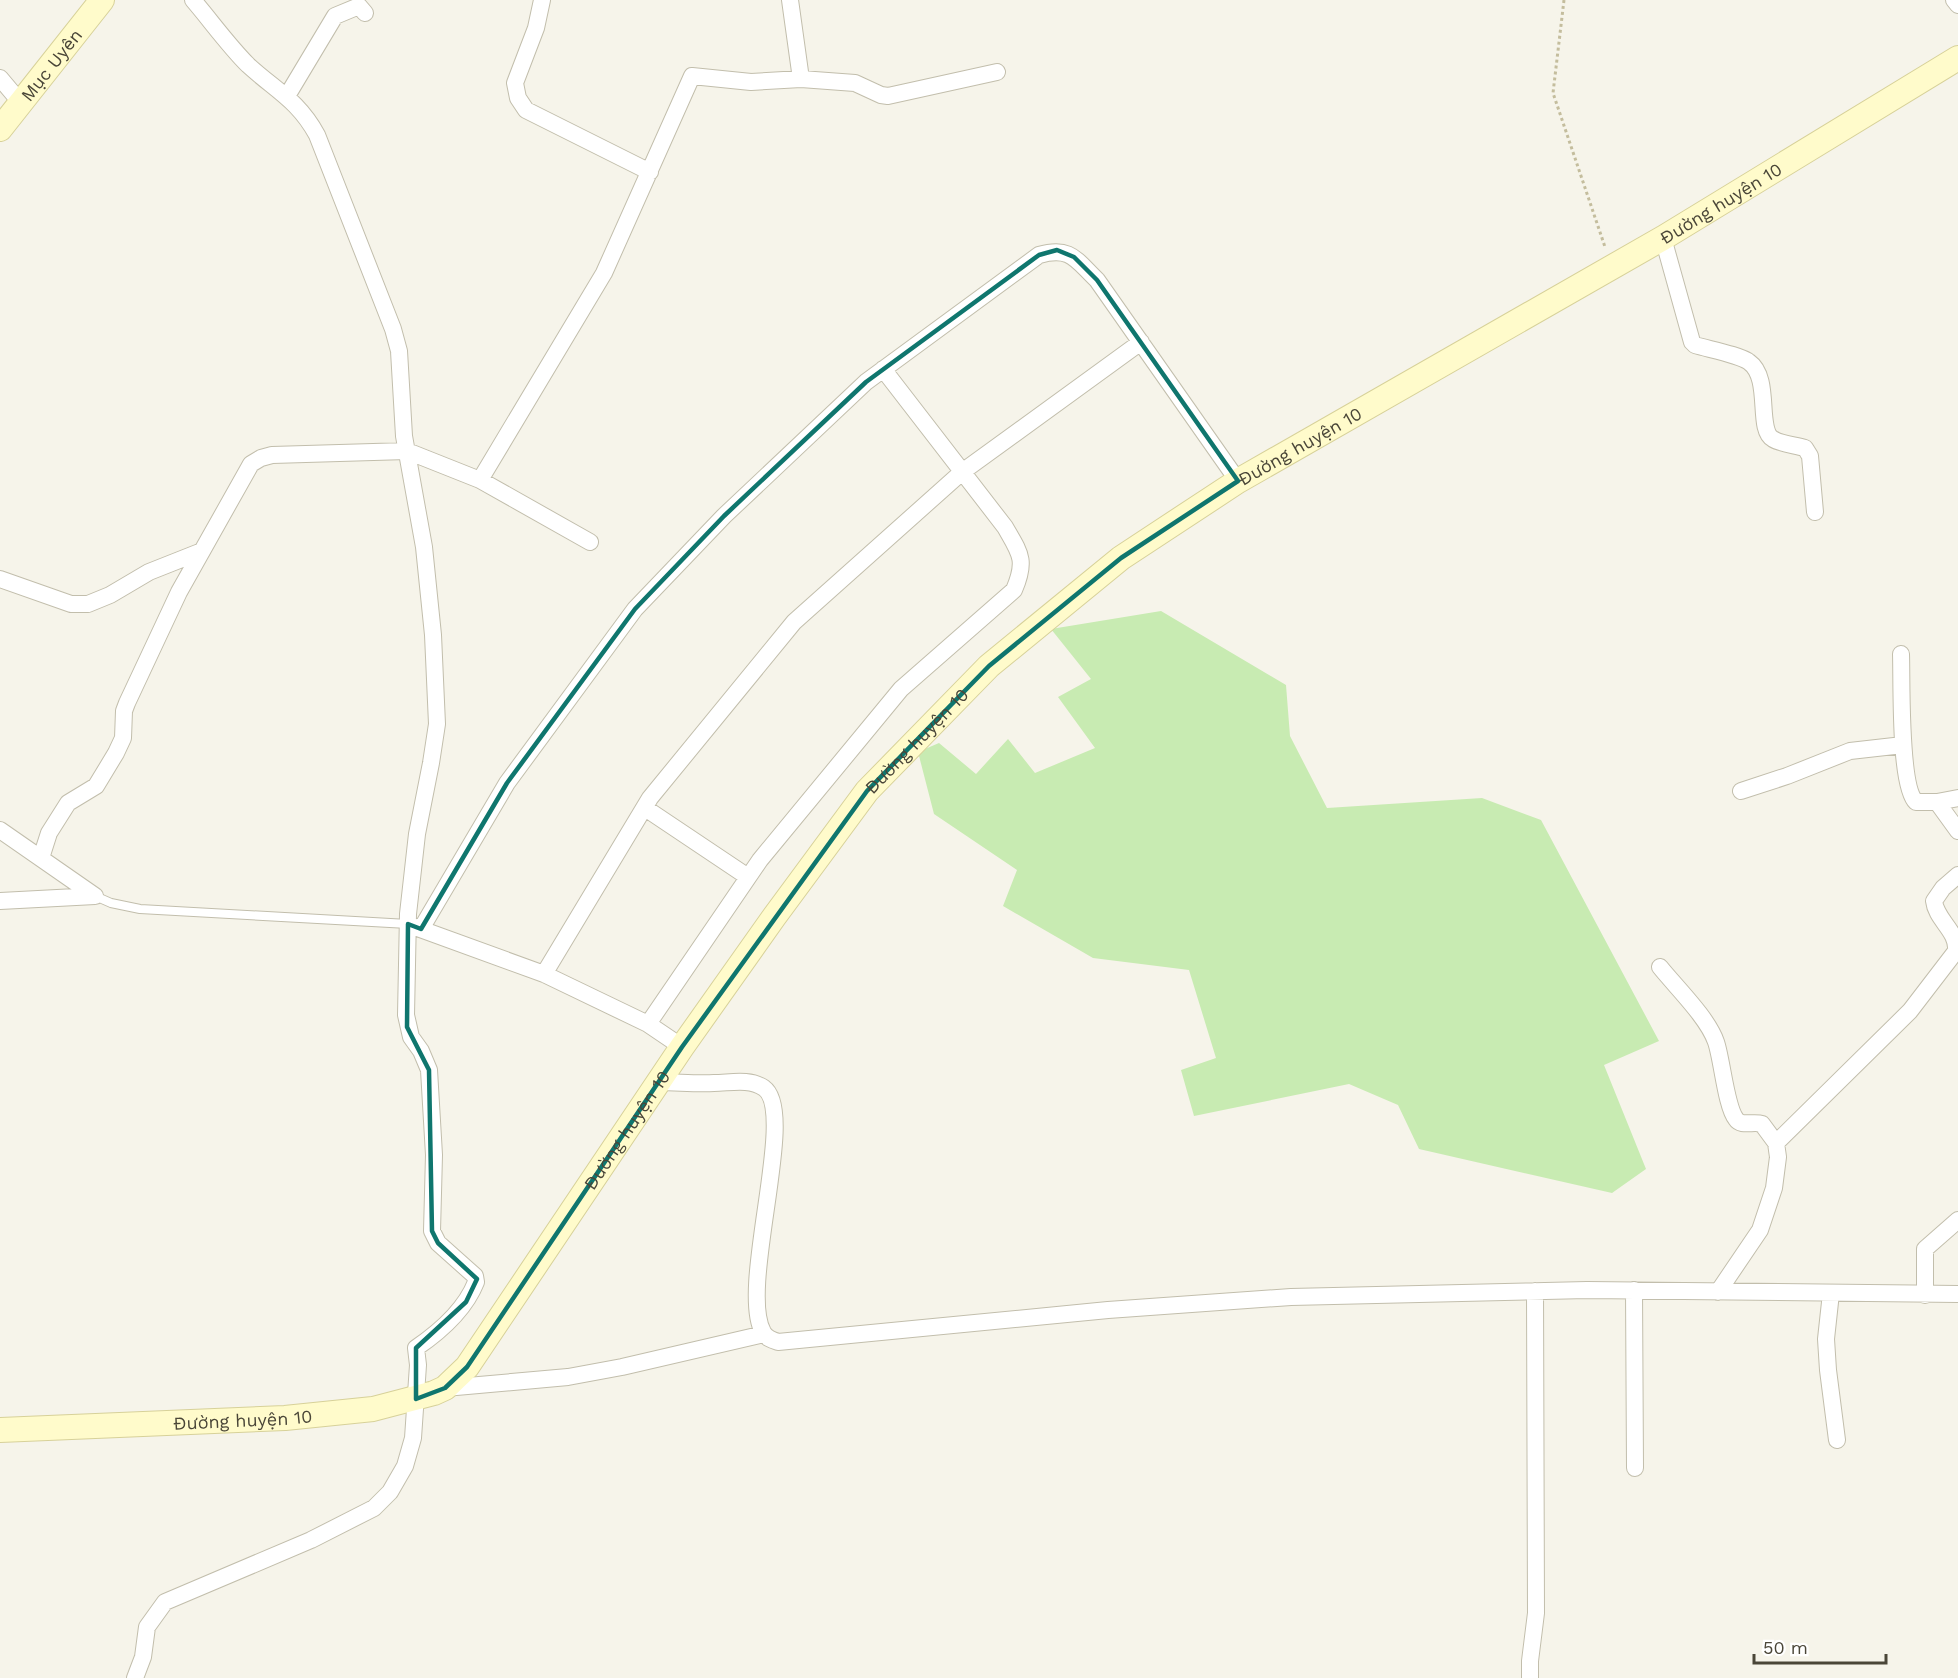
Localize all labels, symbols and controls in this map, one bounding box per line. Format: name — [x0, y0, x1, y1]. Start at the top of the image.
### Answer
street label: Mục Uyên — [16, 24, 86, 105]
street label: Đường huyện 10 — [1656, 158, 1785, 248]
street label: Đường huyện 10 — [1234, 402, 1365, 489]
street label: Đường huyện 10 — [860, 684, 972, 798]
street label: Đường huyện 10 — [579, 1066, 674, 1193]
street label: Đường huyện 10 — [173, 1405, 313, 1433]
scale bar — [1754, 1627, 1886, 1665]
text: 50 m — [1763, 1637, 1808, 1658]

